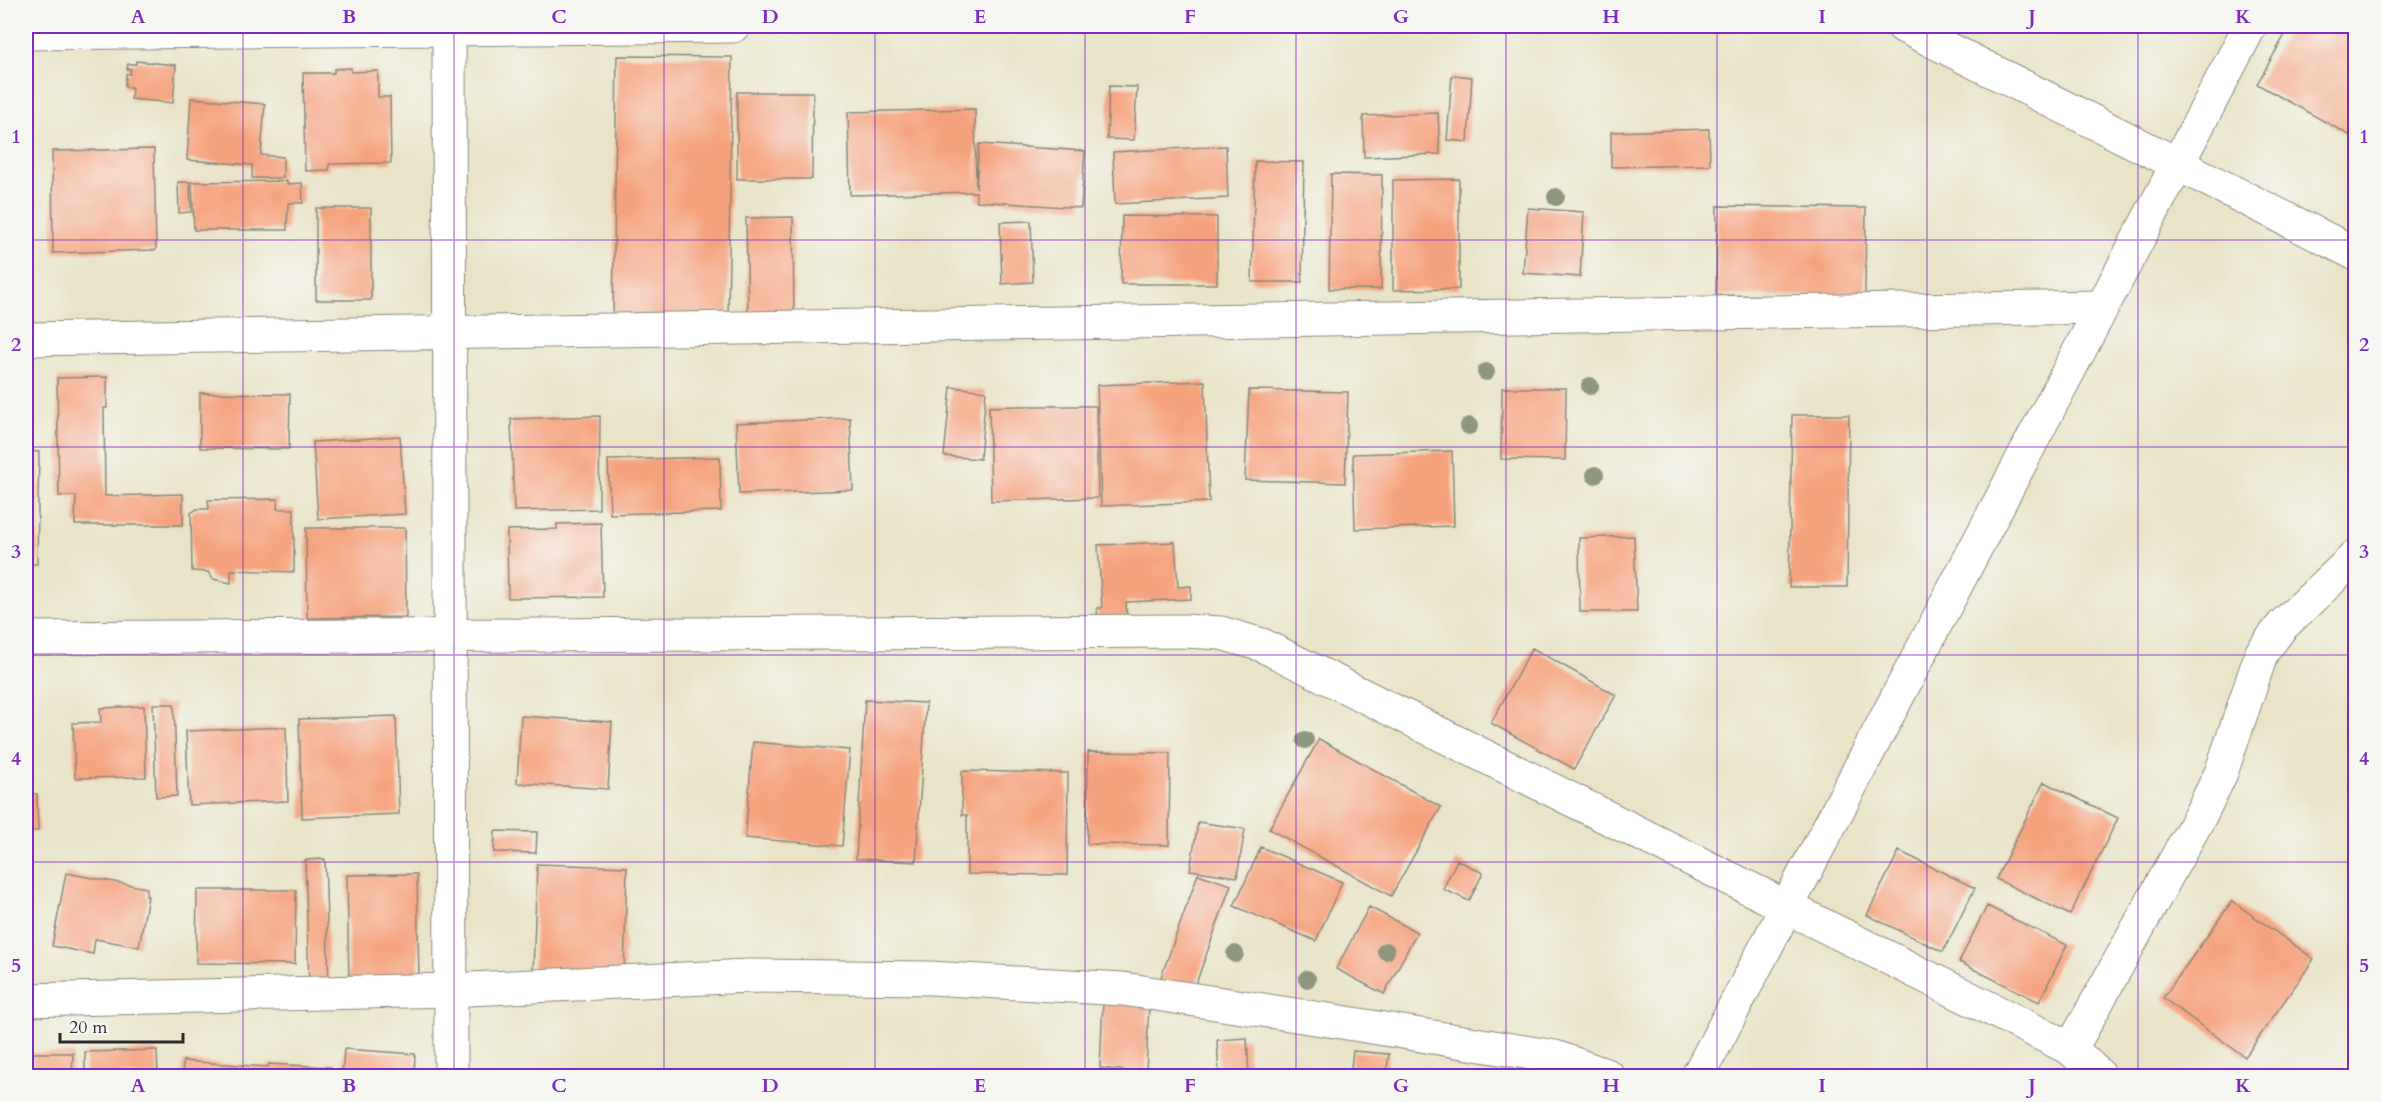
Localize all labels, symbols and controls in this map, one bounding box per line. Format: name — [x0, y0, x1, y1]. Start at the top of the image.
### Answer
text: A — [130, 3, 146, 30]
text: B — [342, 3, 356, 30]
text: C — [551, 3, 567, 30]
text: D — [761, 3, 779, 30]
text: E — [974, 3, 986, 30]
text: F — [1184, 3, 1196, 30]
text: G — [1393, 3, 1409, 30]
text: H — [1602, 3, 1620, 30]
text: I — [1818, 3, 1826, 30]
text: J — [2025, 3, 2036, 30]
text: K — [2235, 3, 2252, 30]
text: 1 — [11, 123, 21, 150]
text: 1 — [2359, 123, 2369, 150]
text: 2 — [11, 331, 21, 358]
text: 2 — [2359, 331, 2369, 358]
text: 3 — [11, 538, 21, 565]
text: 3 — [2359, 538, 2369, 565]
text: 4 — [11, 745, 21, 772]
text: 4 — [2359, 745, 2369, 772]
text: 5 — [11, 952, 21, 979]
text: 5 — [2359, 952, 2369, 979]
scale bar — [60, 1006, 183, 1044]
text: 20 m — [69, 1015, 108, 1040]
text: A — [130, 1072, 146, 1099]
text: B — [342, 1072, 356, 1099]
text: C — [551, 1072, 567, 1099]
text: D — [761, 1072, 779, 1099]
text: E — [974, 1072, 986, 1099]
text: F — [1184, 1072, 1196, 1099]
text: G — [1393, 1072, 1409, 1099]
text: H — [1602, 1072, 1620, 1099]
text: I — [1818, 1072, 1826, 1099]
text: J — [2025, 1072, 2036, 1099]
text: K — [2235, 1072, 2252, 1099]

